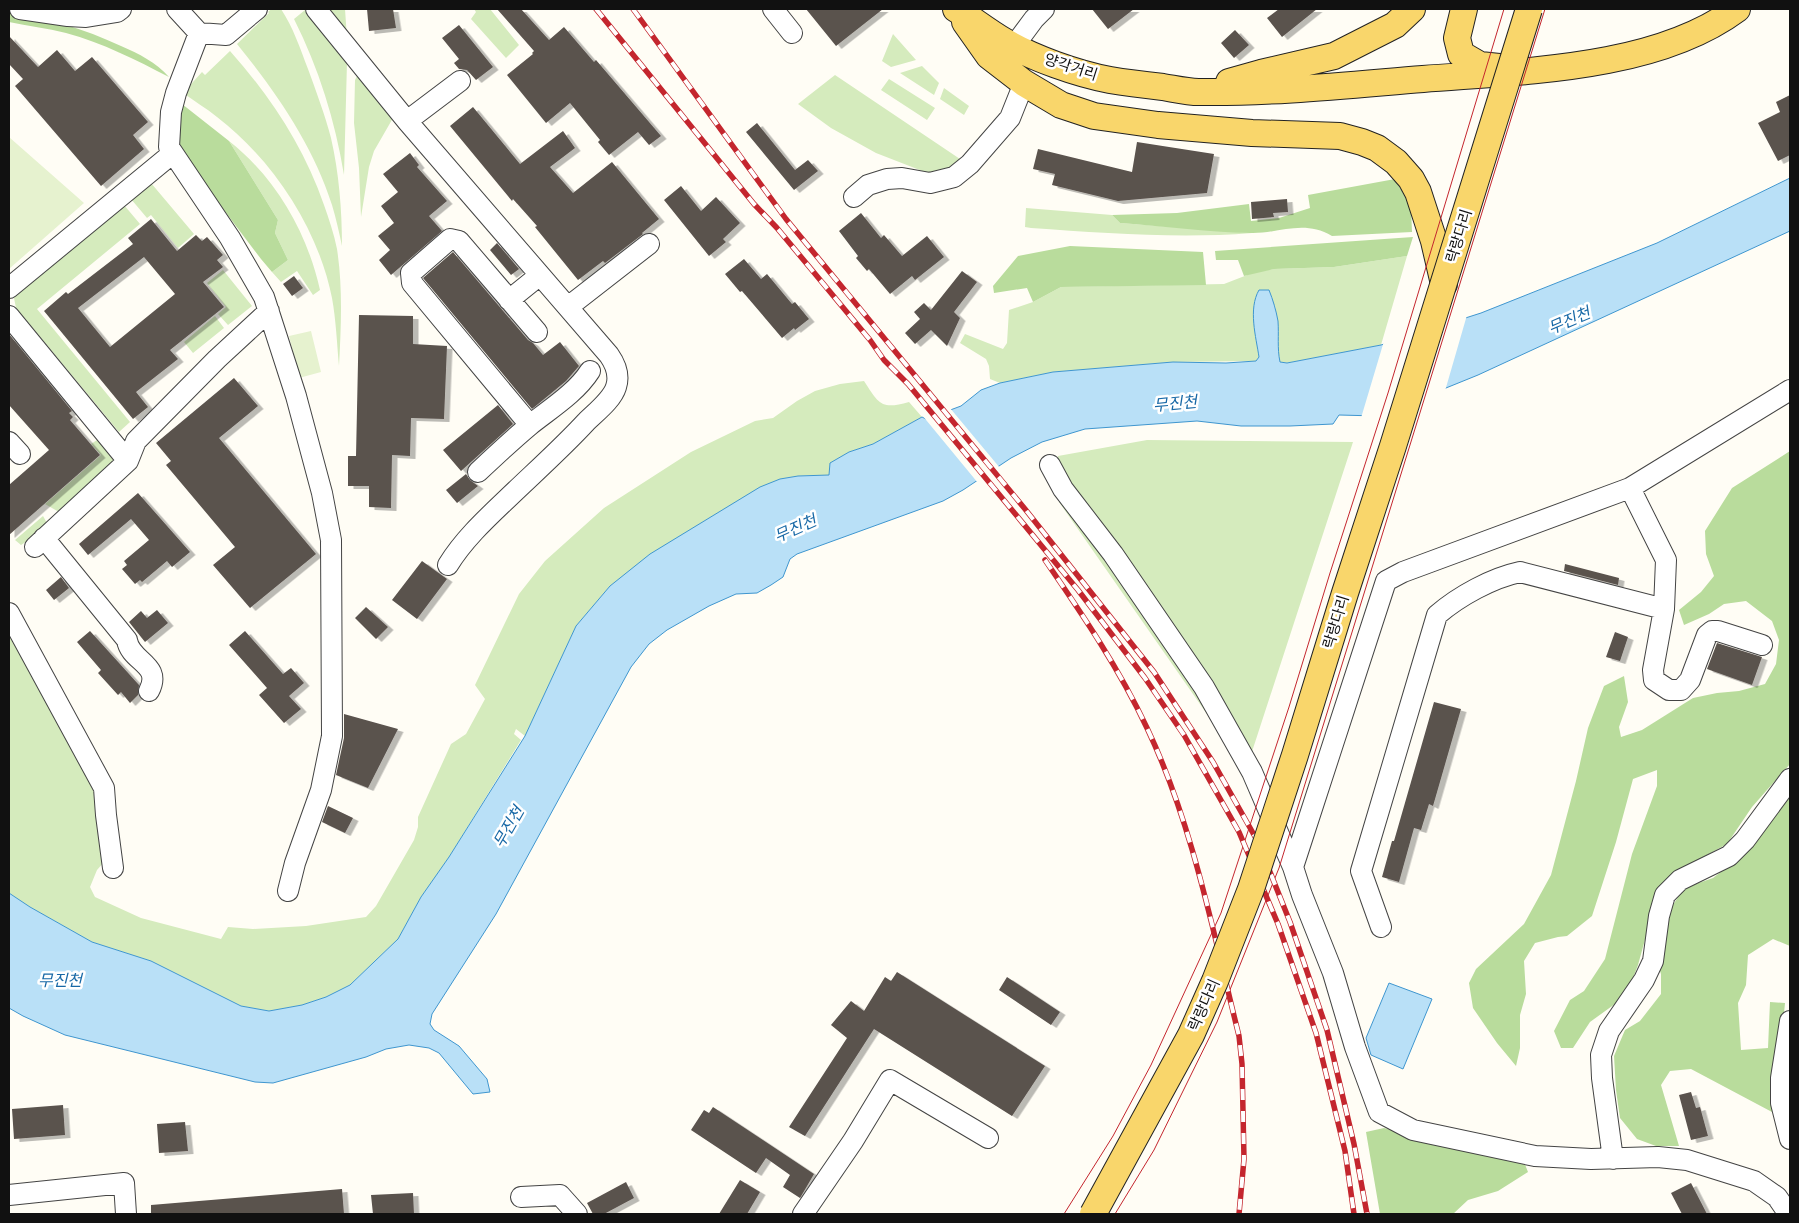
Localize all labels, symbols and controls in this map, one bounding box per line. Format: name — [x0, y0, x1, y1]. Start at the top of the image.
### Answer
street label: 양각거리 — [1042, 48, 1101, 85]
street label: 락랑다리 — [1440, 206, 1477, 265]
water label: 무진천 — [1544, 300, 1596, 339]
water label: 무진천 — [1152, 390, 1200, 416]
water label: 무진천 — [770, 508, 822, 547]
street label: 락랑다리 — [1317, 592, 1354, 651]
water label: 무진천 — [487, 800, 530, 852]
water label: 무진천 — [38, 969, 84, 991]
street label: 락랑다리 — [1183, 975, 1224, 1034]

